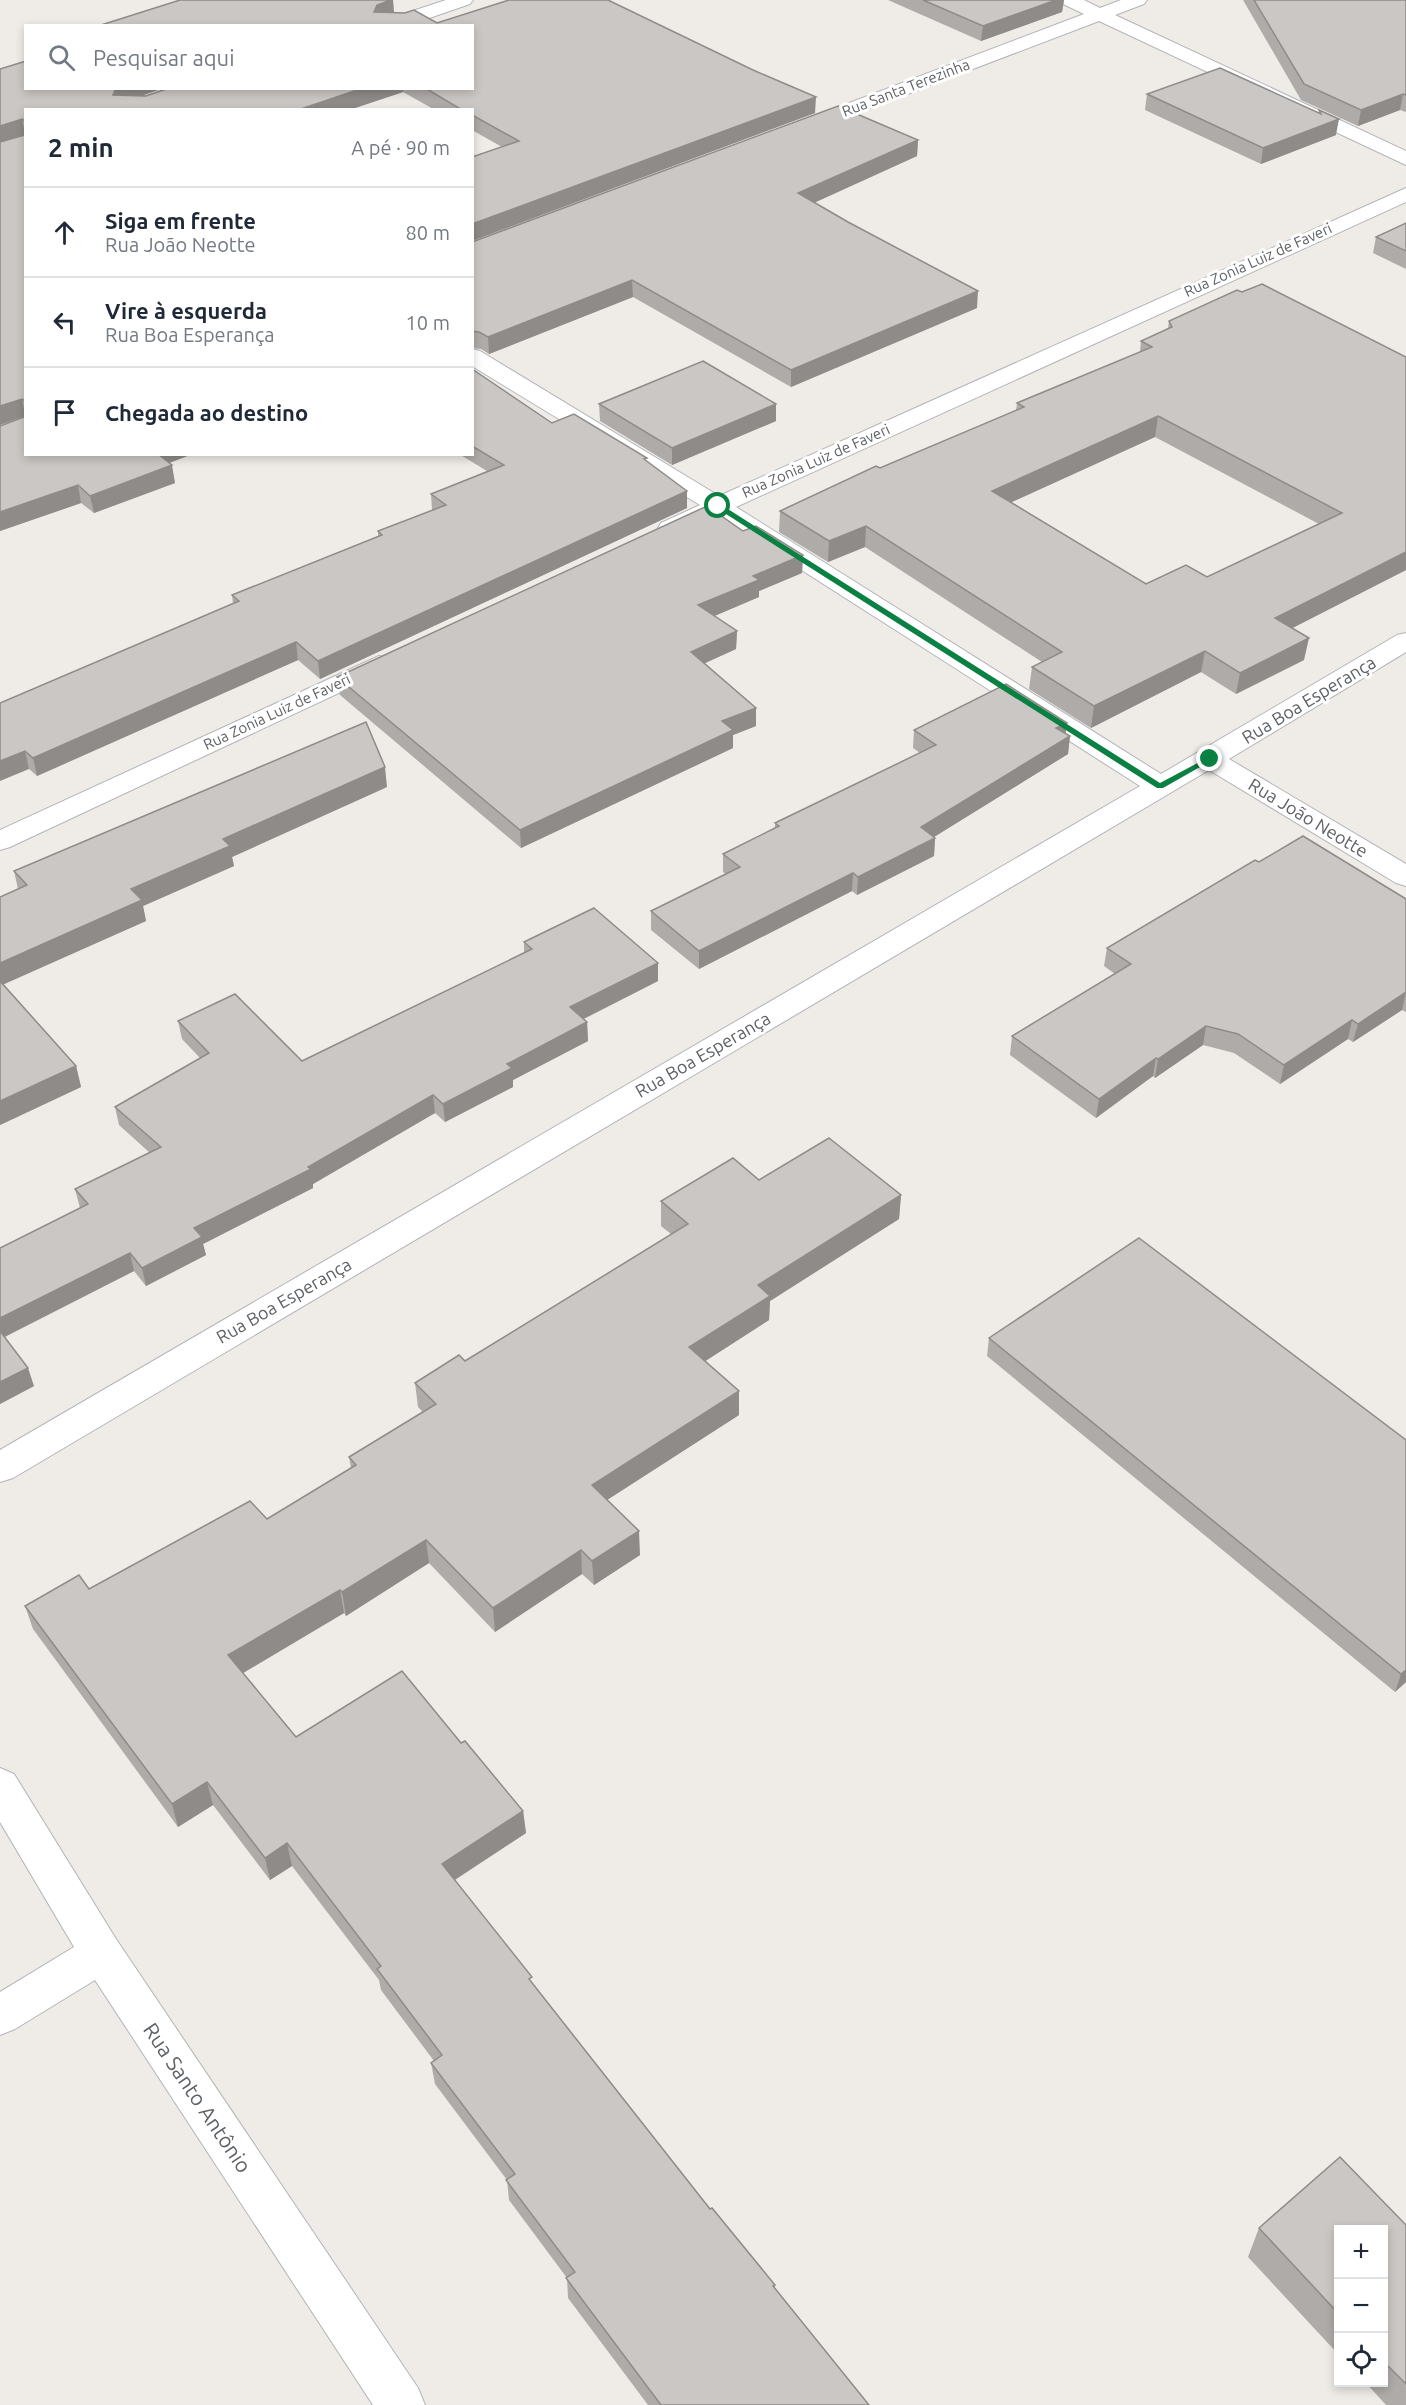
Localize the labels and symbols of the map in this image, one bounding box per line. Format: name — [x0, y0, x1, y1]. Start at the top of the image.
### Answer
street label: Rua Santa Terezinha — [840, 55, 972, 120]
street label: Rua Zonia Luiz de Faveri — [1181, 219, 1334, 300]
street label: Rua Zonia Luiz de Faveri — [739, 420, 892, 501]
route start — [704, 492, 730, 518]
street label: Rua Boa Esperança — [1238, 651, 1379, 747]
street label: Rua Zonia Luiz de Faveri — [201, 670, 353, 753]
route end — [1196, 745, 1222, 771]
street label: Rua João Neotte — [1245, 774, 1372, 861]
street label: Rua Boa Esperança — [631, 1007, 774, 1101]
street label: Rua Boa Esperança — [212, 1253, 355, 1347]
street label: Rua Santo Antônio — [139, 2018, 257, 2177]

